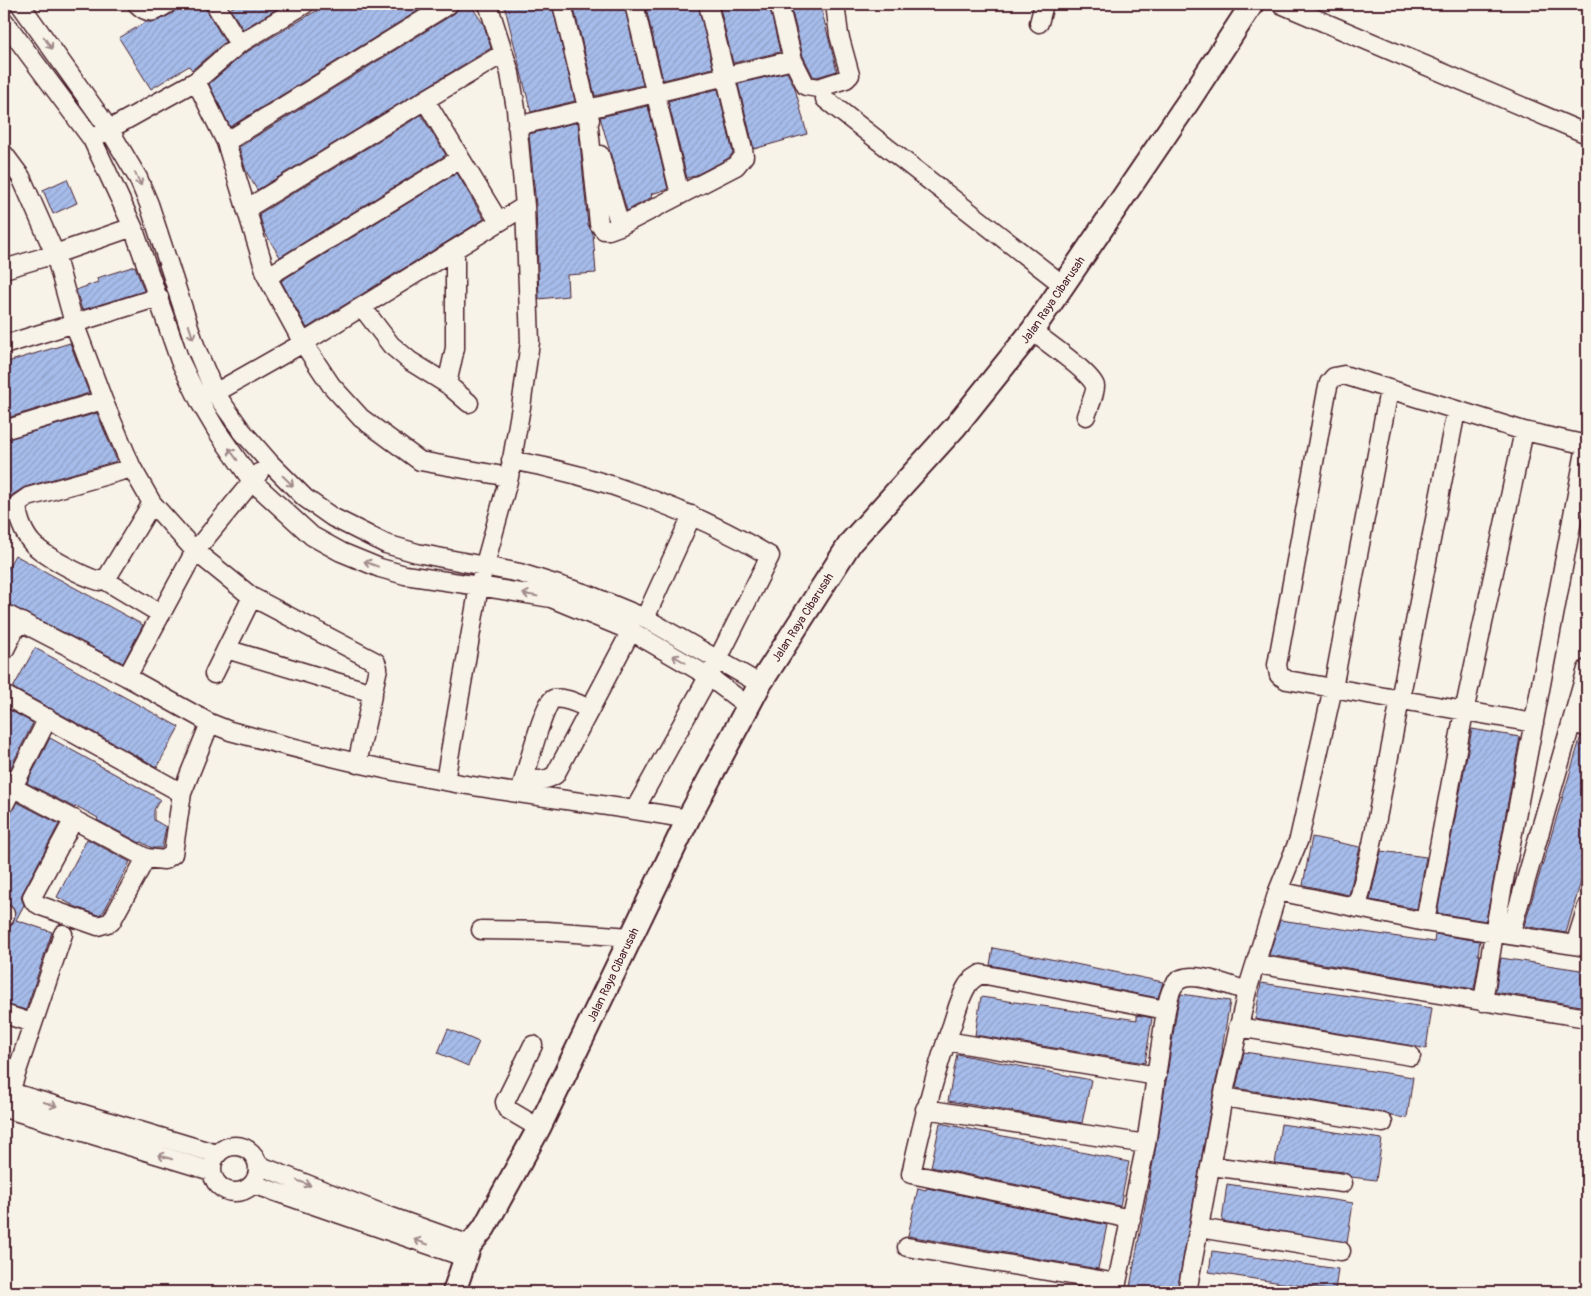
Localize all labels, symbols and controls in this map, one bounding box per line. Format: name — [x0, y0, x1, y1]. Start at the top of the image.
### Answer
one-way arrow — [43, 36, 53, 50]
one-way arrow — [133, 171, 143, 186]
street label: Jalan Raya Cibarusah — [1018, 253, 1089, 347]
one-way arrow — [186, 324, 196, 340]
one-way arrow — [228, 447, 238, 461]
one-way arrow — [282, 475, 294, 487]
one-way arrow — [364, 559, 379, 568]
street label: Jalan Raya Cibarusah — [769, 570, 837, 665]
one-way arrow — [523, 589, 539, 599]
one-way arrow — [672, 653, 686, 663]
street label: Jalan Raya Cibarusah — [584, 925, 643, 1024]
one-way arrow — [42, 1100, 58, 1110]
one-way arrow — [157, 1151, 173, 1161]
one-way arrow — [296, 1179, 311, 1188]
one-way arrow — [414, 1237, 429, 1246]

